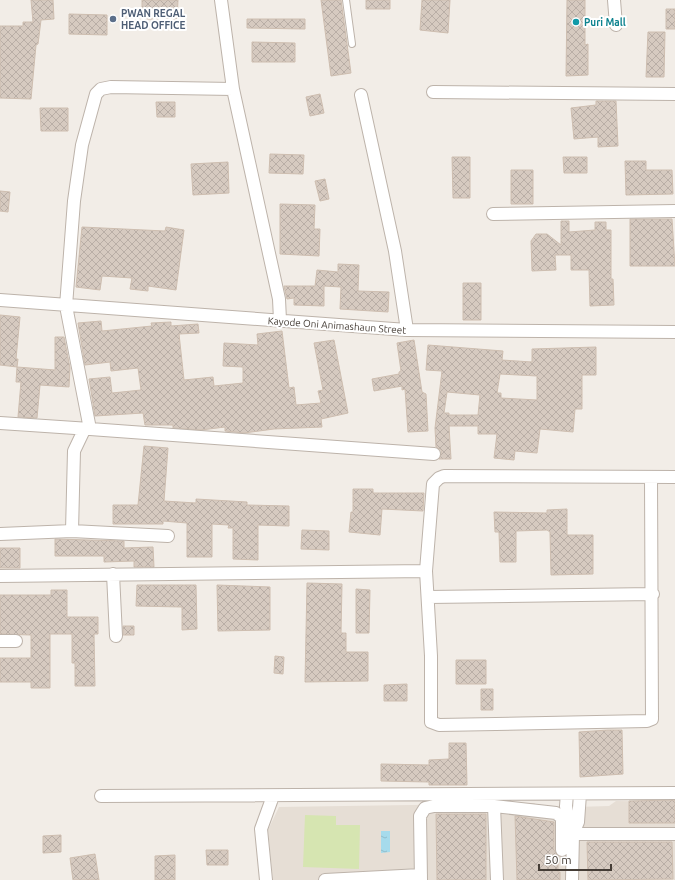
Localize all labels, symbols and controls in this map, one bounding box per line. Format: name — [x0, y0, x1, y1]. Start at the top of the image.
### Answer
place label: PWAN REGAL HEAD OFFICE — [121, 8, 186, 31]
marker: PWAN REGAL HEAD OFFICE — [108, 14, 118, 24]
marker: Puri Mall — [571, 17, 581, 27]
place label: Puri Mall — [584, 17, 626, 28]
street label: Kayode Oni Animashaun Street — [267, 315, 407, 336]
scale bar — [539, 846, 611, 872]
text: 50 m — [545, 853, 572, 866]

